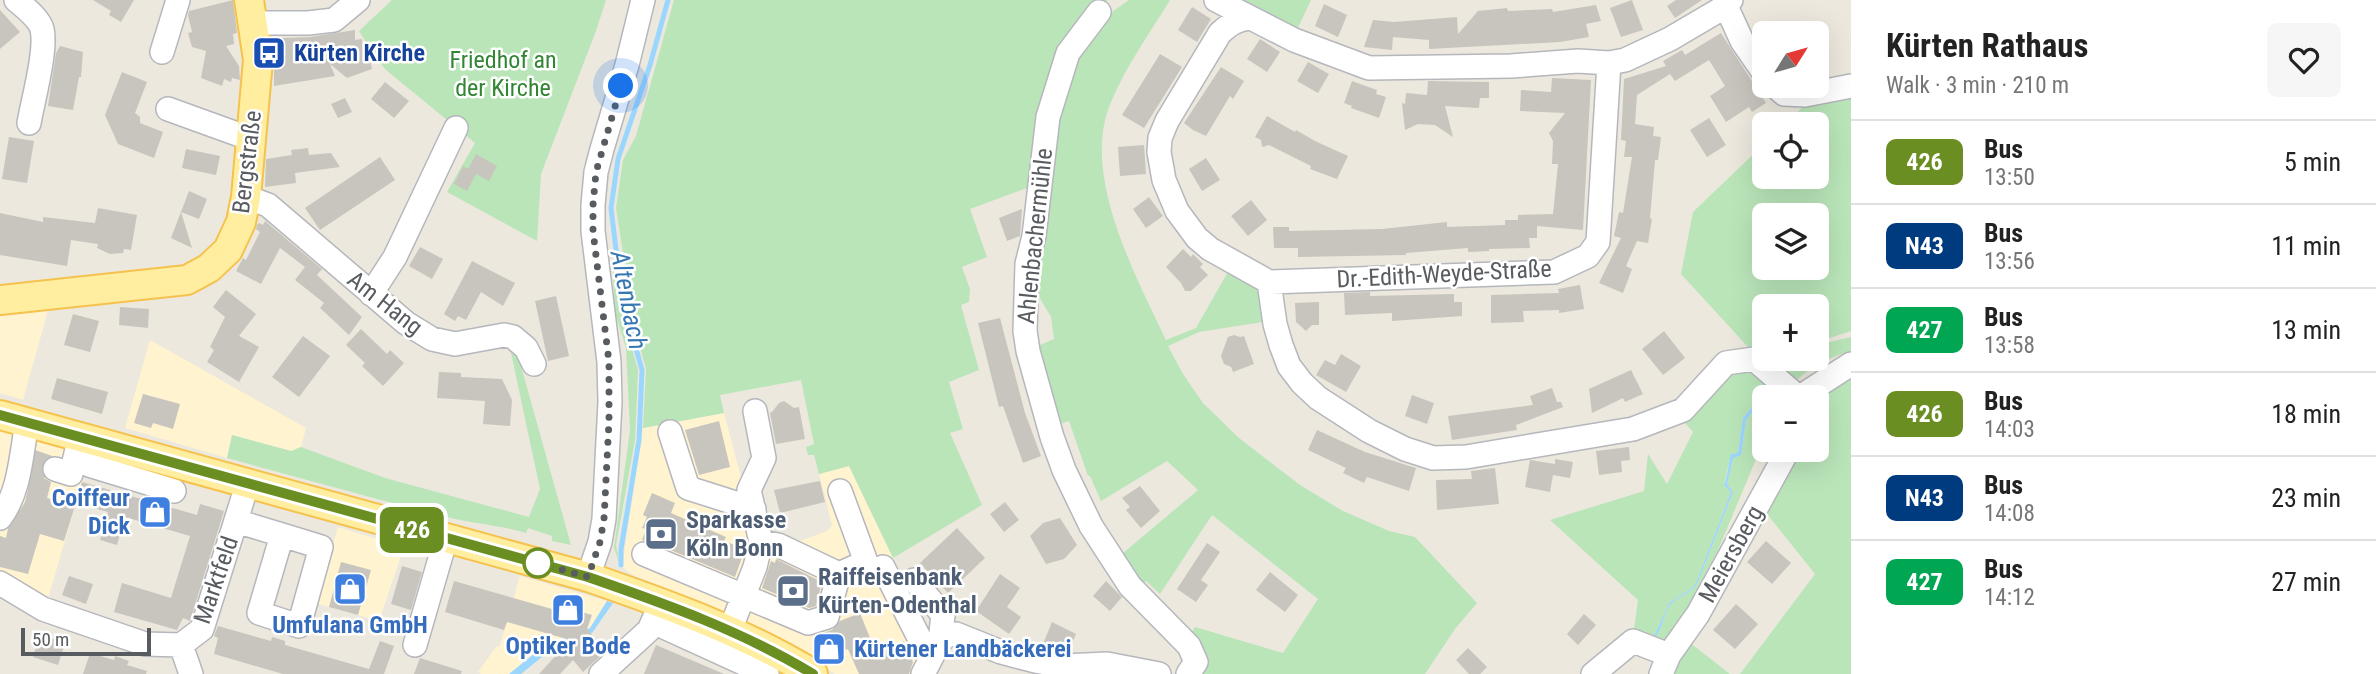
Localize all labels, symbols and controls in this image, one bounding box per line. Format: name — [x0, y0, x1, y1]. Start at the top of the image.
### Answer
north arrow — [1752, 21, 1829, 98]
map controls — [1752, 21, 1829, 462]
button: heart — [2267, 23, 2341, 97]
text: Kürten Rathaus — [1886, 26, 2089, 65]
bus stop icon: Kürten Kirche — [250, 34, 288, 72]
place label: Kürten Kirche — [294, 39, 425, 67]
park label: Friedhof an der Kirche — [449, 46, 557, 102]
your location — [603, 68, 638, 103]
text: Walk · 3 min · 210 m — [1886, 72, 2069, 99]
street label: Bergstraße — [227, 109, 267, 215]
button: locate — [1752, 112, 1829, 189]
text: Bus — [1984, 134, 2023, 164]
street label: Ahlenbachermühle — [1012, 147, 1058, 325]
text: 5 min — [2284, 147, 2341, 177]
text: 426 — [1906, 148, 1943, 176]
text: 13:50 — [1984, 164, 2035, 191]
button: layers — [1752, 203, 1829, 280]
text: Bus — [1984, 218, 2023, 248]
text: 11 min — [2271, 231, 2341, 261]
text: N43 — [1905, 232, 1944, 260]
water label: Altenbach — [605, 247, 653, 352]
text: 13:56 — [1984, 248, 2035, 275]
street label: Dr.-Edith-Weyde-Straße — [1336, 254, 1552, 294]
street label: Am Hang — [342, 265, 428, 341]
button: + — [1752, 294, 1829, 371]
text: Bus — [1984, 302, 2023, 332]
text: 13 min — [2271, 315, 2341, 345]
text: 427 — [1906, 316, 1943, 344]
text: 13:58 — [1984, 332, 2035, 359]
button: − — [1752, 385, 1829, 462]
text: Bus — [1984, 386, 2023, 416]
text: 18 min — [2271, 399, 2341, 429]
text: 426 — [1906, 400, 1943, 428]
text: 14:03 — [1984, 416, 2035, 443]
text: Bus — [1984, 470, 2023, 500]
text: 23 min — [2271, 483, 2341, 513]
place label: Coiffeur Dick — [52, 484, 131, 540]
text: N43 — [1905, 484, 1944, 512]
shop icon: Coiffeur Dick — [136, 493, 174, 531]
text: 14:08 — [1984, 500, 2035, 527]
street label: Meiersberg — [1693, 501, 1769, 607]
place label: Sparkasse Köln Bonn — [686, 506, 786, 562]
line badge: 426 — [372, 507, 452, 553]
bank icon: Sparkasse Köln Bonn — [642, 515, 680, 553]
text: 426 — [394, 516, 430, 544]
street label: Marktfeld — [188, 532, 244, 628]
unlabelled marker — [523, 548, 553, 578]
text: Bus — [1984, 554, 2023, 584]
place label: Raiffeisenbank Kürten-Odenthal — [818, 563, 977, 619]
text: 27 min — [2271, 567, 2341, 597]
text: 427 — [1906, 568, 1943, 596]
shop icon: Umfulana GmbH — [331, 570, 369, 608]
bank icon: Raiffeisenbank Kürten-Odenthal — [774, 572, 812, 610]
text: 14:12 — [1984, 584, 2035, 611]
shop icon: Optiker Bode — [549, 591, 587, 629]
place label: Umfulana GmbH — [272, 611, 428, 639]
scale bar — [21, 625, 150, 657]
text: 50 m — [32, 628, 69, 651]
shop icon: Kürtener Landbäckerei — [810, 630, 848, 668]
place label: Optiker Bode — [506, 632, 630, 660]
place label: Kürtener Landbäckerei — [854, 635, 1072, 663]

